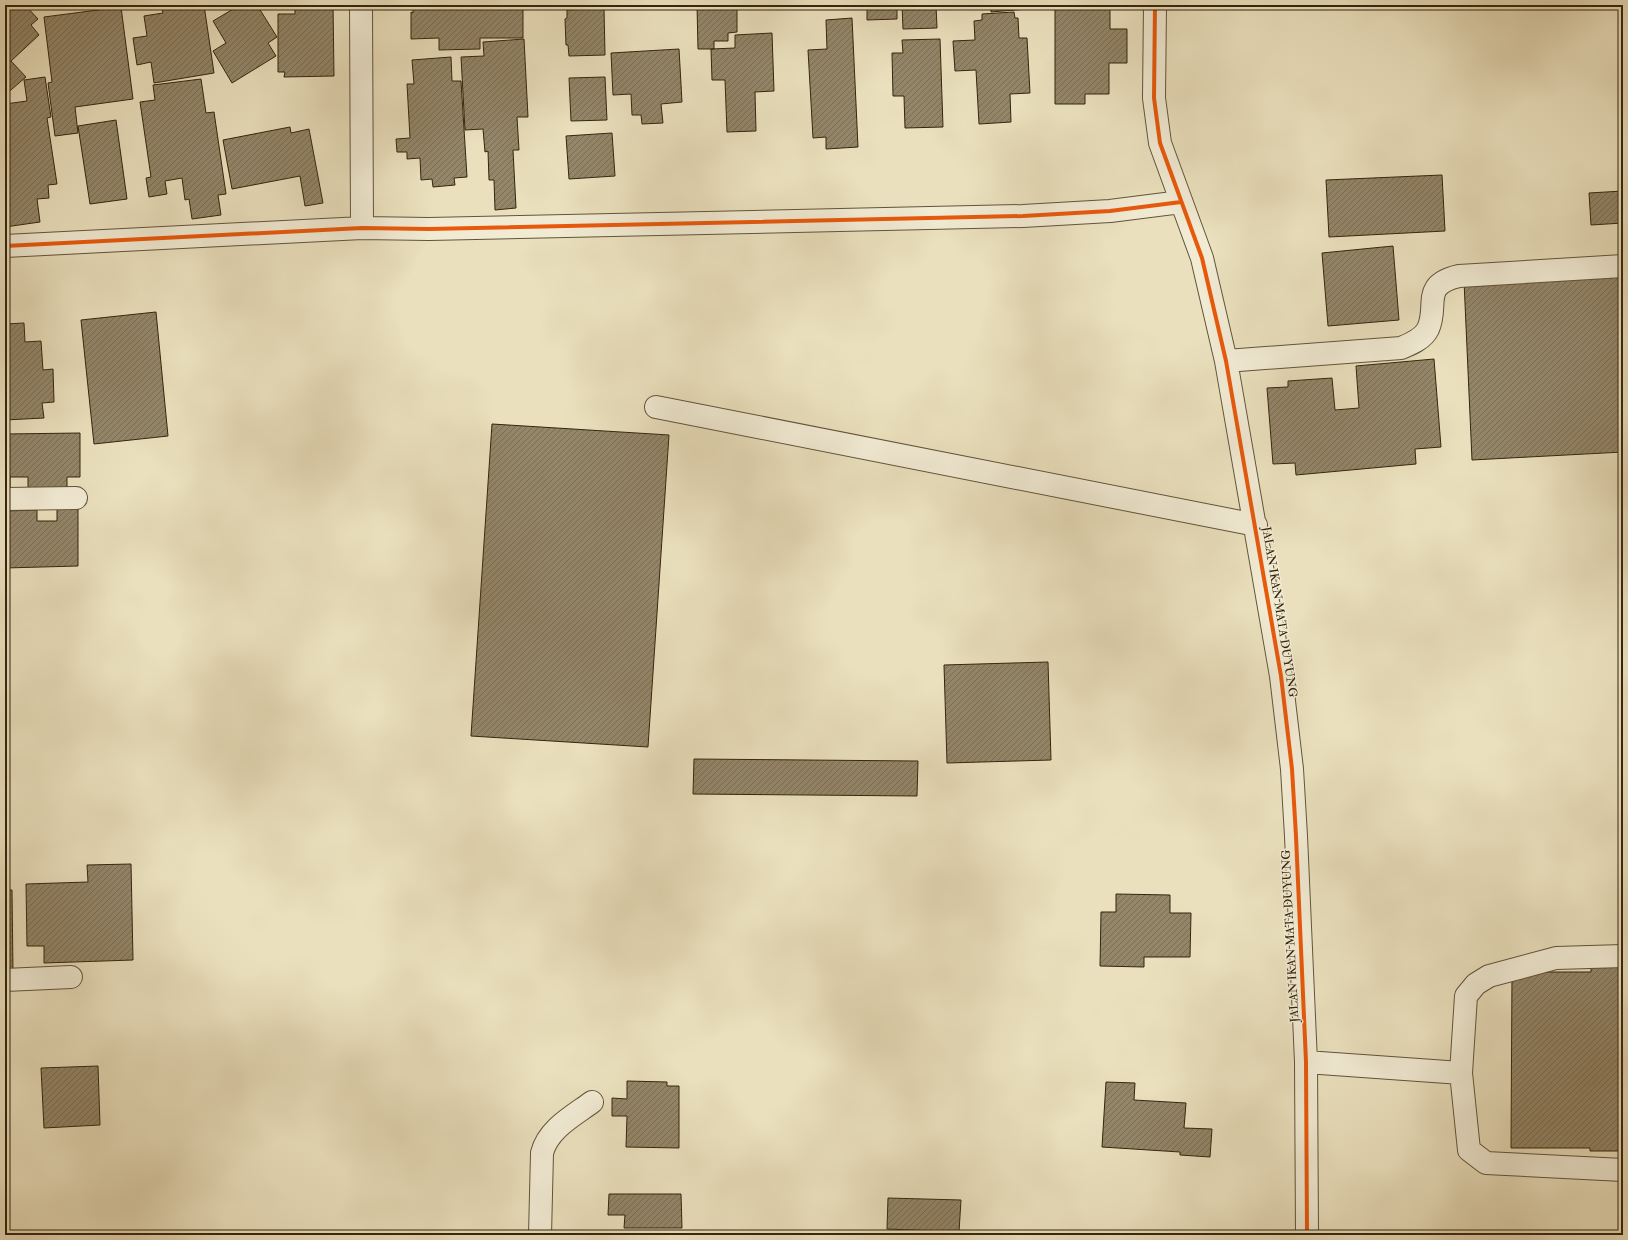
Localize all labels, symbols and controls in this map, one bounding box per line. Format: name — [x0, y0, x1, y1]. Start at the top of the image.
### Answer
street label: JALAN IKAN MATA DUYUNG — [1258, 525, 1300, 699]
street label: JALAN IKAN MATA DUYUNG — [1278, 849, 1303, 1024]

